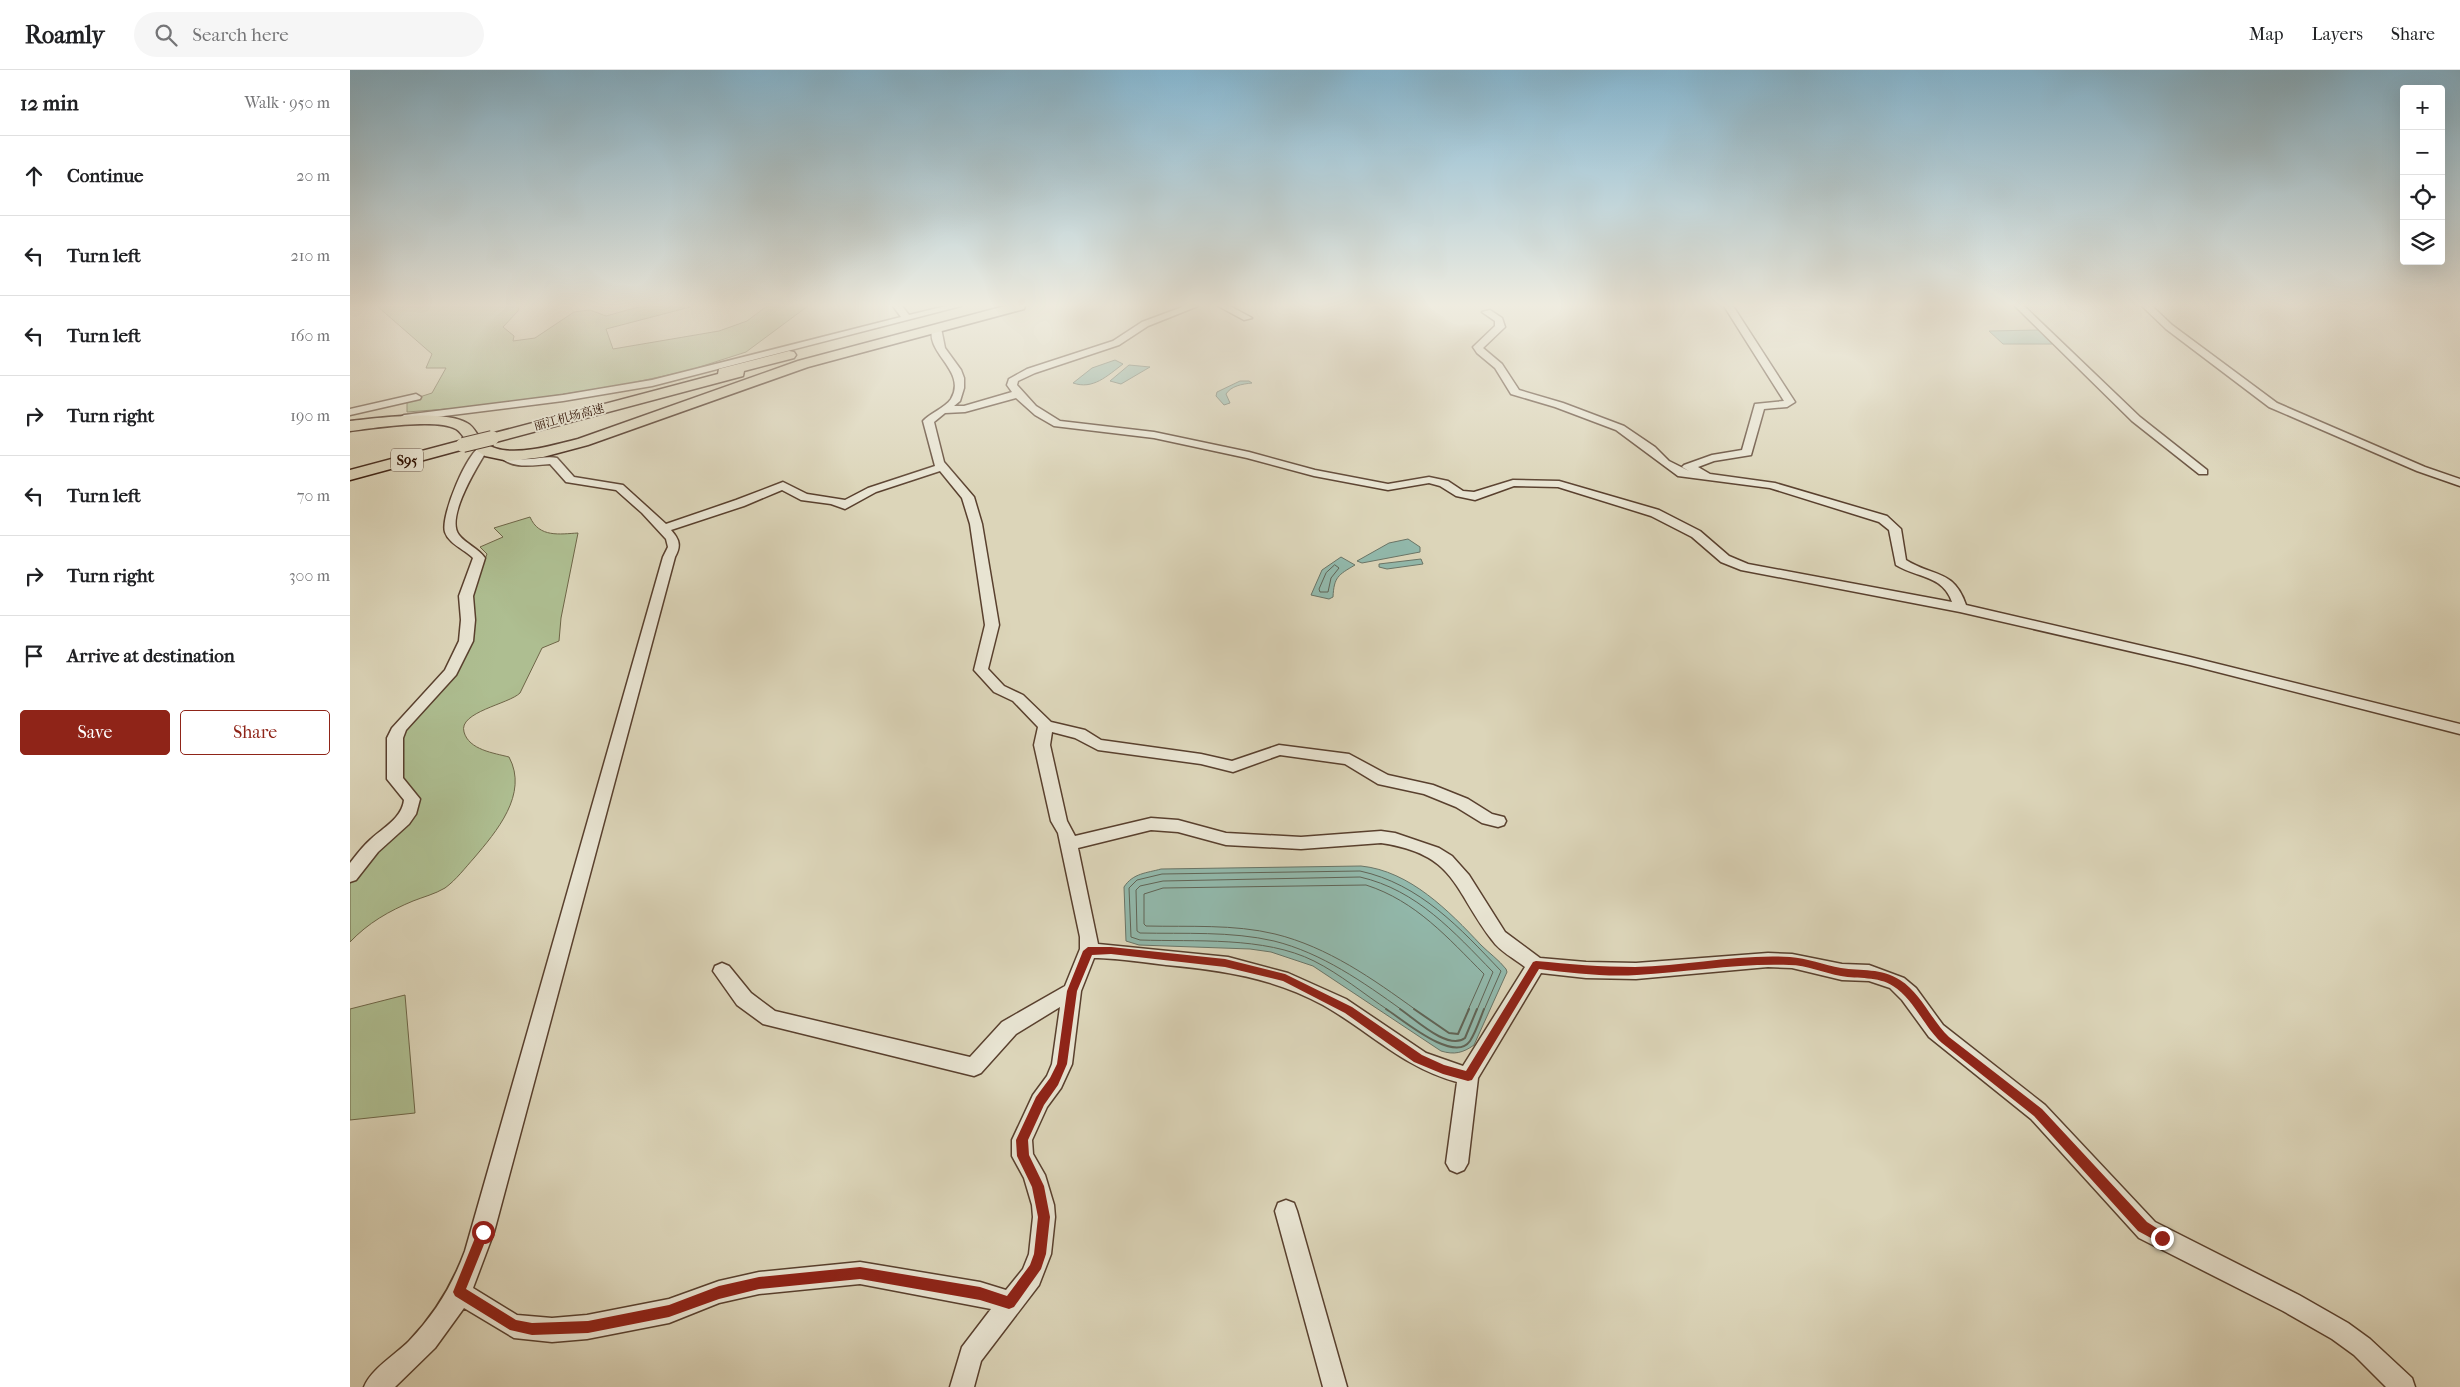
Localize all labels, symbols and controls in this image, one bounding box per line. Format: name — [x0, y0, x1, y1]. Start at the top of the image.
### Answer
search box — [134, 12, 484, 57]
text: Roamly — [25, 21, 104, 49]
icon: search — [152, 21, 180, 49]
text: Search here — [192, 24, 289, 46]
text: Map — [2249, 24, 2283, 45]
text: Layers — [2311, 24, 2363, 45]
text: Share — [2391, 24, 2435, 45]
map controls — [2400, 85, 2445, 265]
button: + — [2400, 85, 2445, 130]
text: 12 min — [20, 91, 79, 115]
text: Walk · 950 m — [244, 93, 330, 112]
button: − — [2400, 130, 2445, 175]
icon: ahead — [20, 162, 48, 190]
text: Continue — [67, 165, 143, 187]
text: 20 m — [296, 166, 330, 185]
button: locate — [2400, 175, 2445, 220]
button: layers — [2400, 220, 2445, 265]
icon: left — [20, 242, 48, 270]
text: Turn left — [67, 245, 141, 267]
text: 210 m — [291, 246, 330, 265]
icon: left — [20, 322, 48, 350]
text: Turn left — [67, 325, 141, 347]
text: 160 m — [290, 326, 330, 345]
street label: 丽江机场高速 — [532, 401, 606, 433]
icon: right — [20, 402, 48, 430]
text: Turn right — [67, 405, 154, 427]
text: 190 m — [290, 406, 330, 425]
road number: S95 — [391, 448, 423, 472]
icon: left — [20, 482, 48, 510]
text: Turn left — [67, 485, 141, 507]
text: 70 m — [297, 486, 330, 505]
icon: right — [20, 562, 48, 590]
text: Turn right — [67, 565, 154, 587]
text: 300 m — [289, 566, 330, 585]
icon: arrive — [20, 642, 48, 670]
text: Arrive at destination — [67, 645, 235, 667]
button: Save — [20, 710, 170, 755]
button: Share — [180, 710, 330, 755]
route start — [472, 1221, 495, 1244]
route end — [2151, 1227, 2174, 1250]

